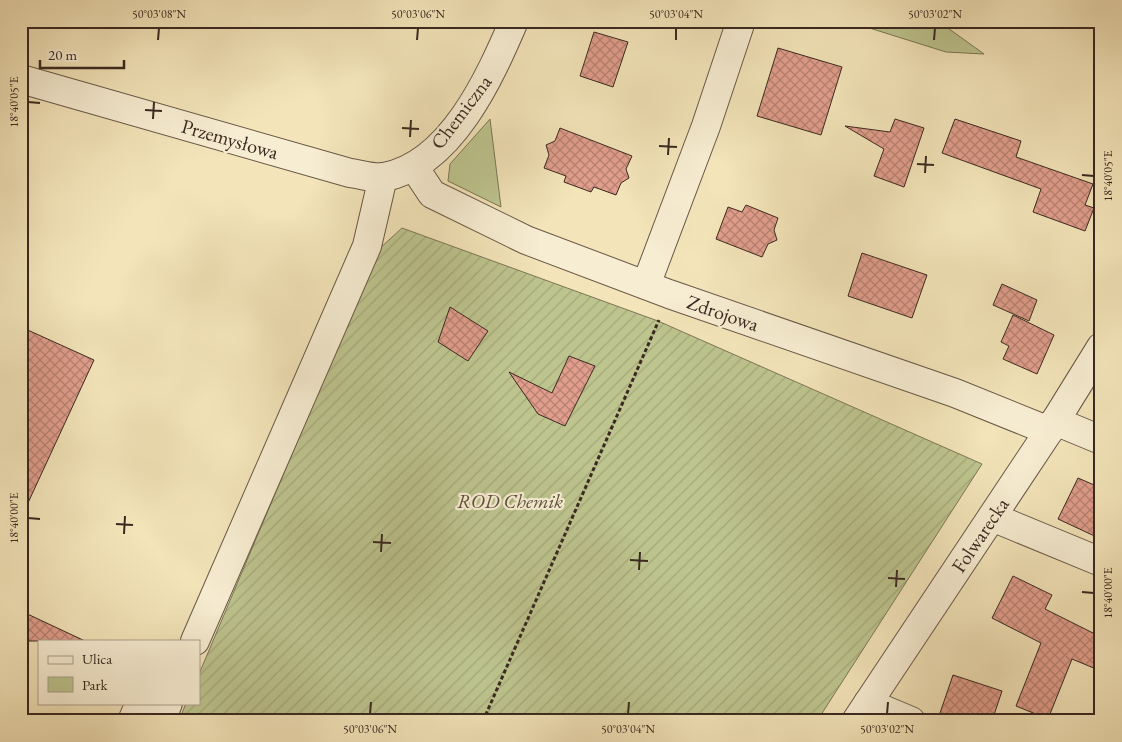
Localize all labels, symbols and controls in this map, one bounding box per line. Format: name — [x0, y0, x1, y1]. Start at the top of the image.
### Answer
text: 50°03'08"N — [132, 6, 186, 22]
text: 50°03'06"N — [391, 6, 445, 22]
text: 50°03'04"N — [649, 6, 703, 22]
text: 50°03'02"N — [908, 6, 962, 22]
scale bar — [40, 38, 124, 70]
text: 20 m — [48, 45, 77, 64]
street label: Chemiczna — [425, 70, 497, 154]
text: 18°40'05"E — [6, 76, 22, 128]
street label: Przemysłowa — [179, 113, 281, 165]
text: 18°40'05"E — [1100, 150, 1116, 202]
street label: Zdrojowa — [684, 289, 762, 337]
park label: ROD Chemik — [457, 488, 563, 514]
text: 18°40'00"E — [6, 492, 22, 544]
street label: Folwarecka — [945, 492, 1015, 578]
text: 18°40'00"E — [1100, 567, 1116, 619]
legend — [38, 640, 200, 704]
text: Ulica — [82, 649, 112, 668]
text: Park — [82, 675, 109, 694]
text: 50°03'06"N — [343, 721, 397, 737]
text: 50°03'04"N — [601, 721, 655, 737]
text: 50°03'02"N — [860, 721, 914, 737]

